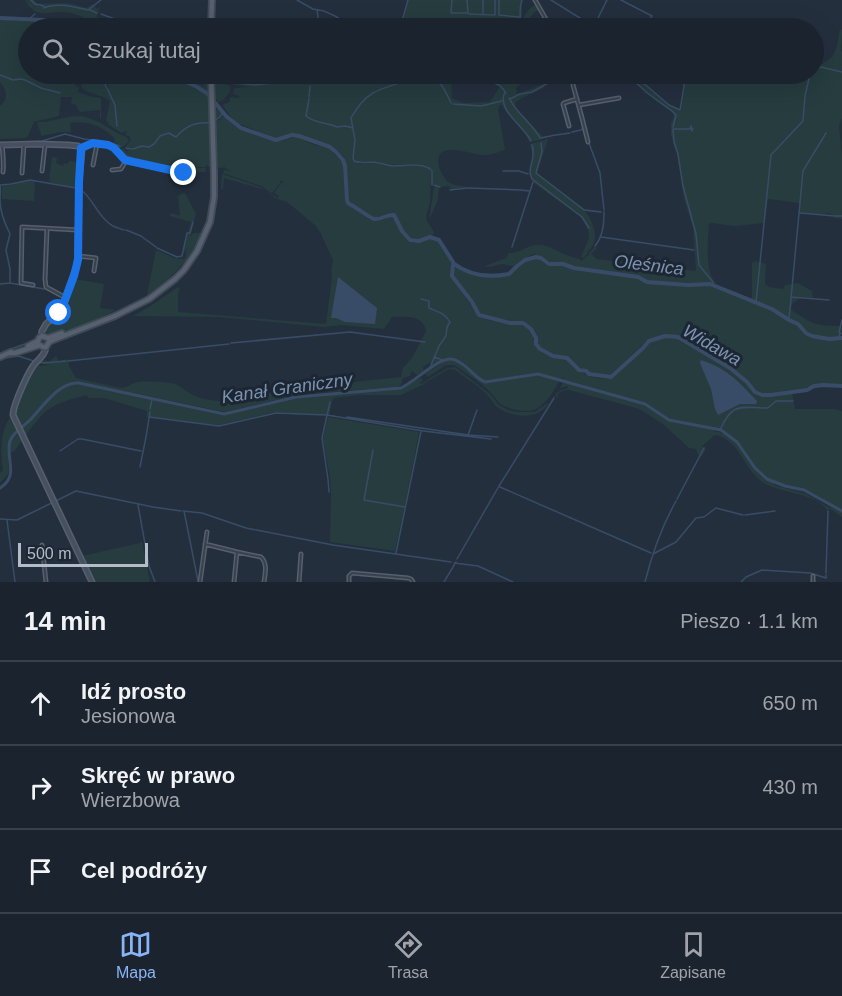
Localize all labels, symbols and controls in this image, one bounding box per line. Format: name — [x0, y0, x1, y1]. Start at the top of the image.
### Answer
search box — [18, 18, 824, 84]
icon: search — [39, 35, 72, 68]
text: Szukaj tutaj — [87, 38, 201, 63]
route end — [170, 159, 196, 185]
water label: Oleśnica — [613, 251, 685, 279]
route start — [45, 299, 71, 325]
water label: Widawa — [679, 320, 745, 370]
water label: Kanał Graniczny — [220, 369, 355, 407]
scale bar — [18, 540, 148, 568]
text: 500 m — [27, 545, 71, 562]
text: 14 min — [24, 606, 106, 636]
text: Pieszo · 1.1 km — [680, 610, 818, 632]
text: Idź prosto — [81, 679, 186, 704]
icon: ahead — [24, 687, 57, 720]
text: 650 m — [762, 692, 818, 714]
text: Jesionowa — [81, 705, 176, 727]
text: Skręć w prawo — [81, 763, 235, 788]
icon: right — [24, 771, 57, 804]
text: 430 m — [762, 776, 818, 798]
text: Wierzbowa — [81, 789, 180, 811]
icon: arrive — [24, 855, 57, 888]
text: Cel podróży — [81, 858, 207, 883]
tab: Mapa — [116, 928, 156, 982]
tab: Trasa — [388, 928, 428, 982]
tab: Zapisane — [660, 928, 726, 982]

